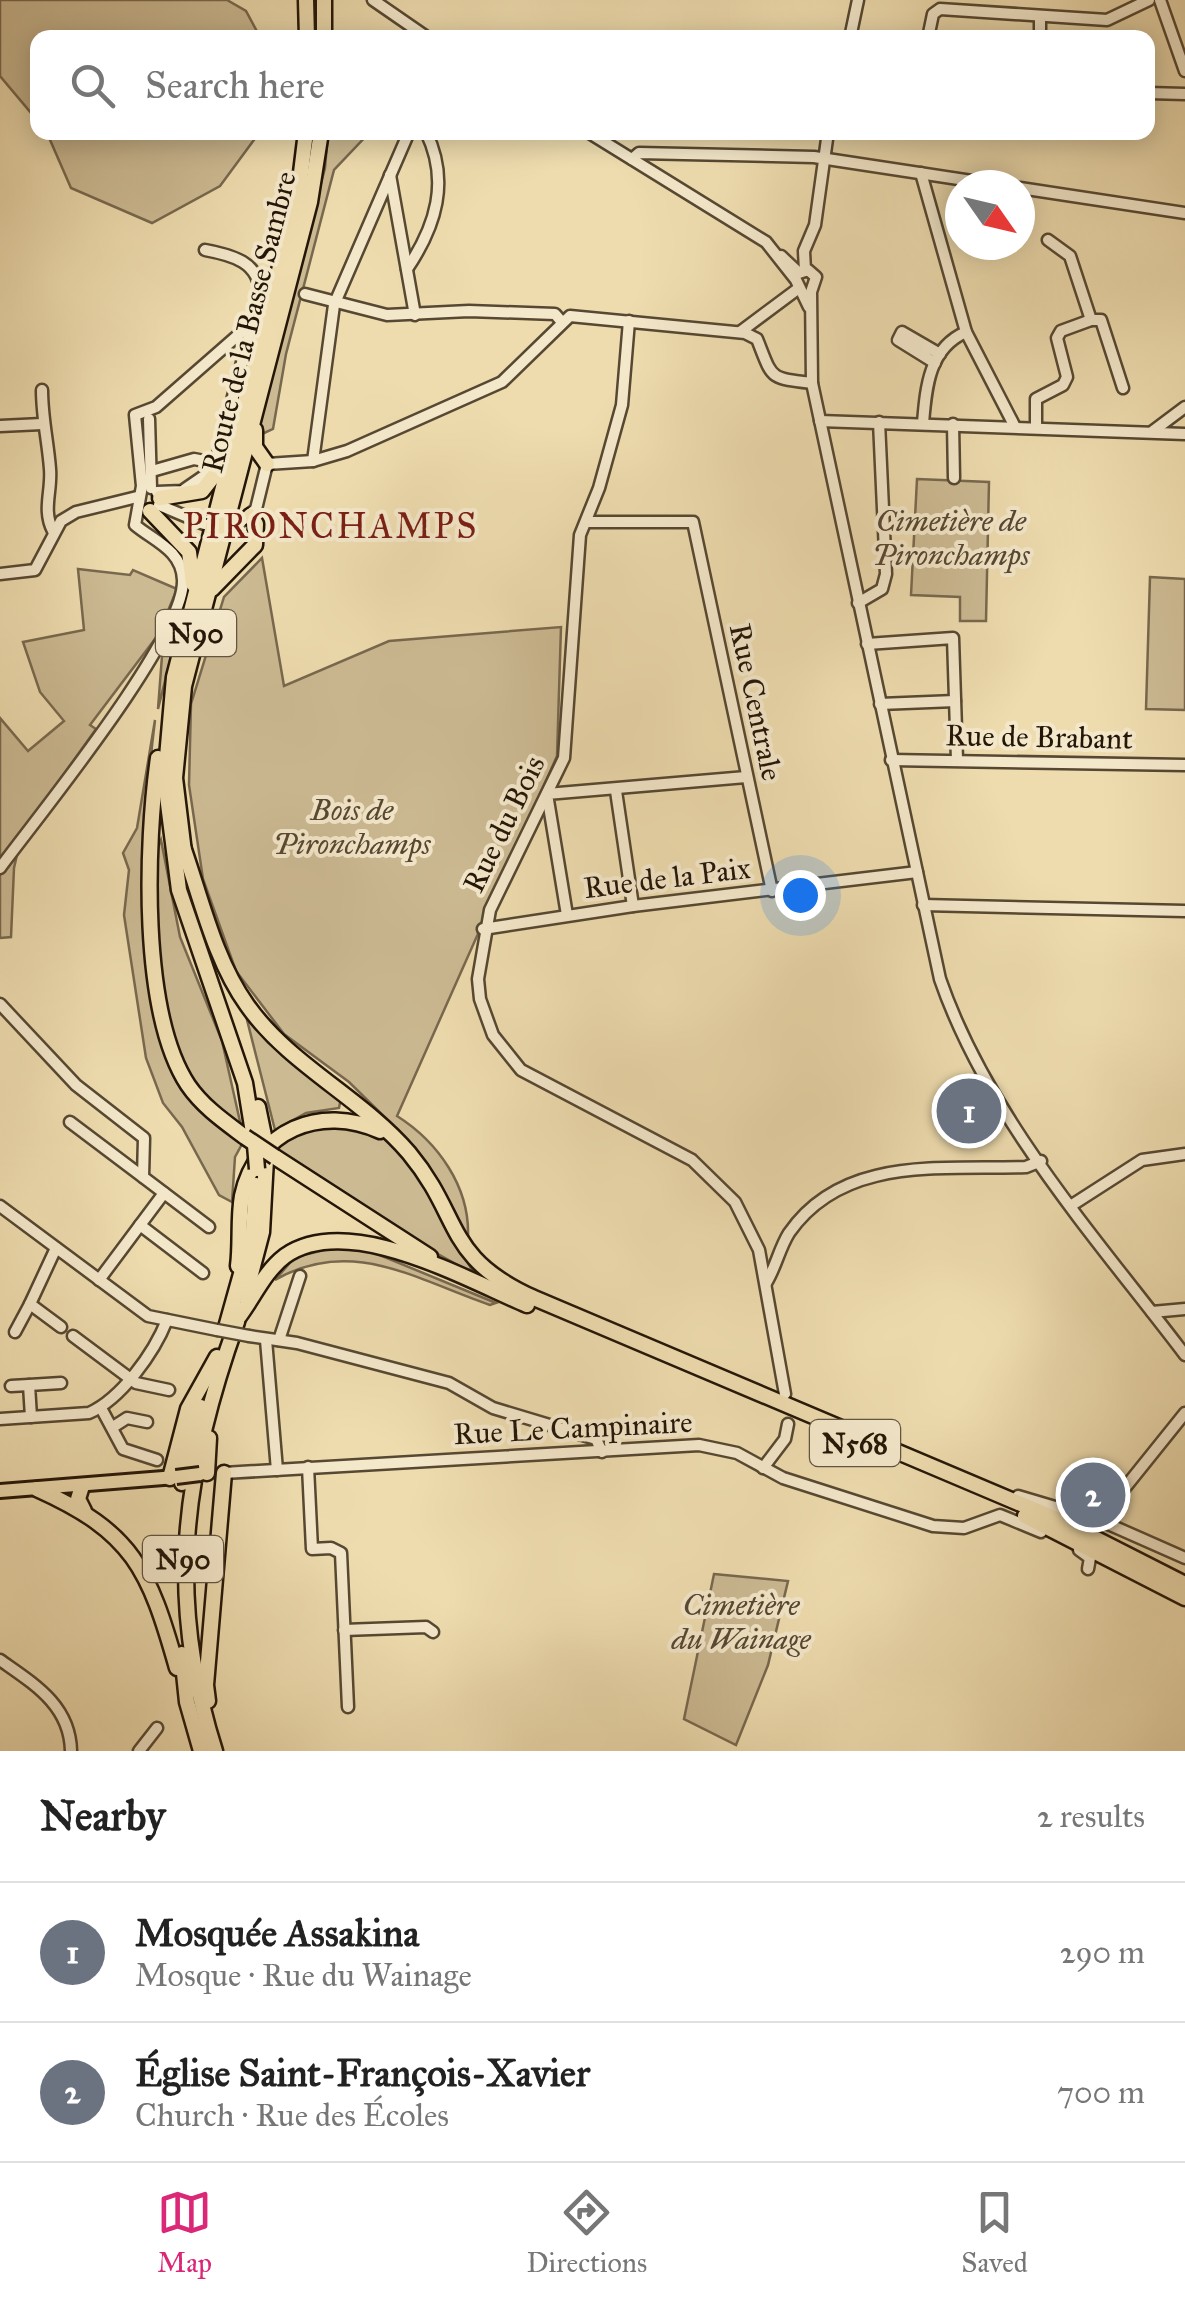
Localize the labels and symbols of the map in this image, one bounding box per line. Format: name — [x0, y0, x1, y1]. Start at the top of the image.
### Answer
street label: Route de la Basse Sambre — [194, 168, 304, 476]
north arrow — [945, 170, 1035, 260]
park label: Cimetière de Pironchamps — [872, 503, 1031, 574]
district label: PIRONCHAMPS — [183, 505, 479, 548]
road number: N90 — [156, 610, 236, 656]
street label: Rue Centrale — [722, 620, 790, 784]
street label: Rue de Brabant — [945, 717, 1133, 757]
street label: Rue du Bois — [455, 750, 553, 898]
park label: Bois de Pironchamps — [273, 792, 432, 863]
street label: Rue de la Paix — [581, 850, 753, 906]
your location — [775, 870, 826, 921]
pin: 1 — [936, 1074, 1002, 1148]
street label: Rue Le Campinaire — [453, 1404, 693, 1452]
road number: N568 — [810, 1420, 900, 1466]
pin: 2 — [1060, 1458, 1126, 1532]
road number: N90 — [143, 1536, 223, 1582]
park label: Cimetière du Wainage — [670, 1587, 811, 1657]

